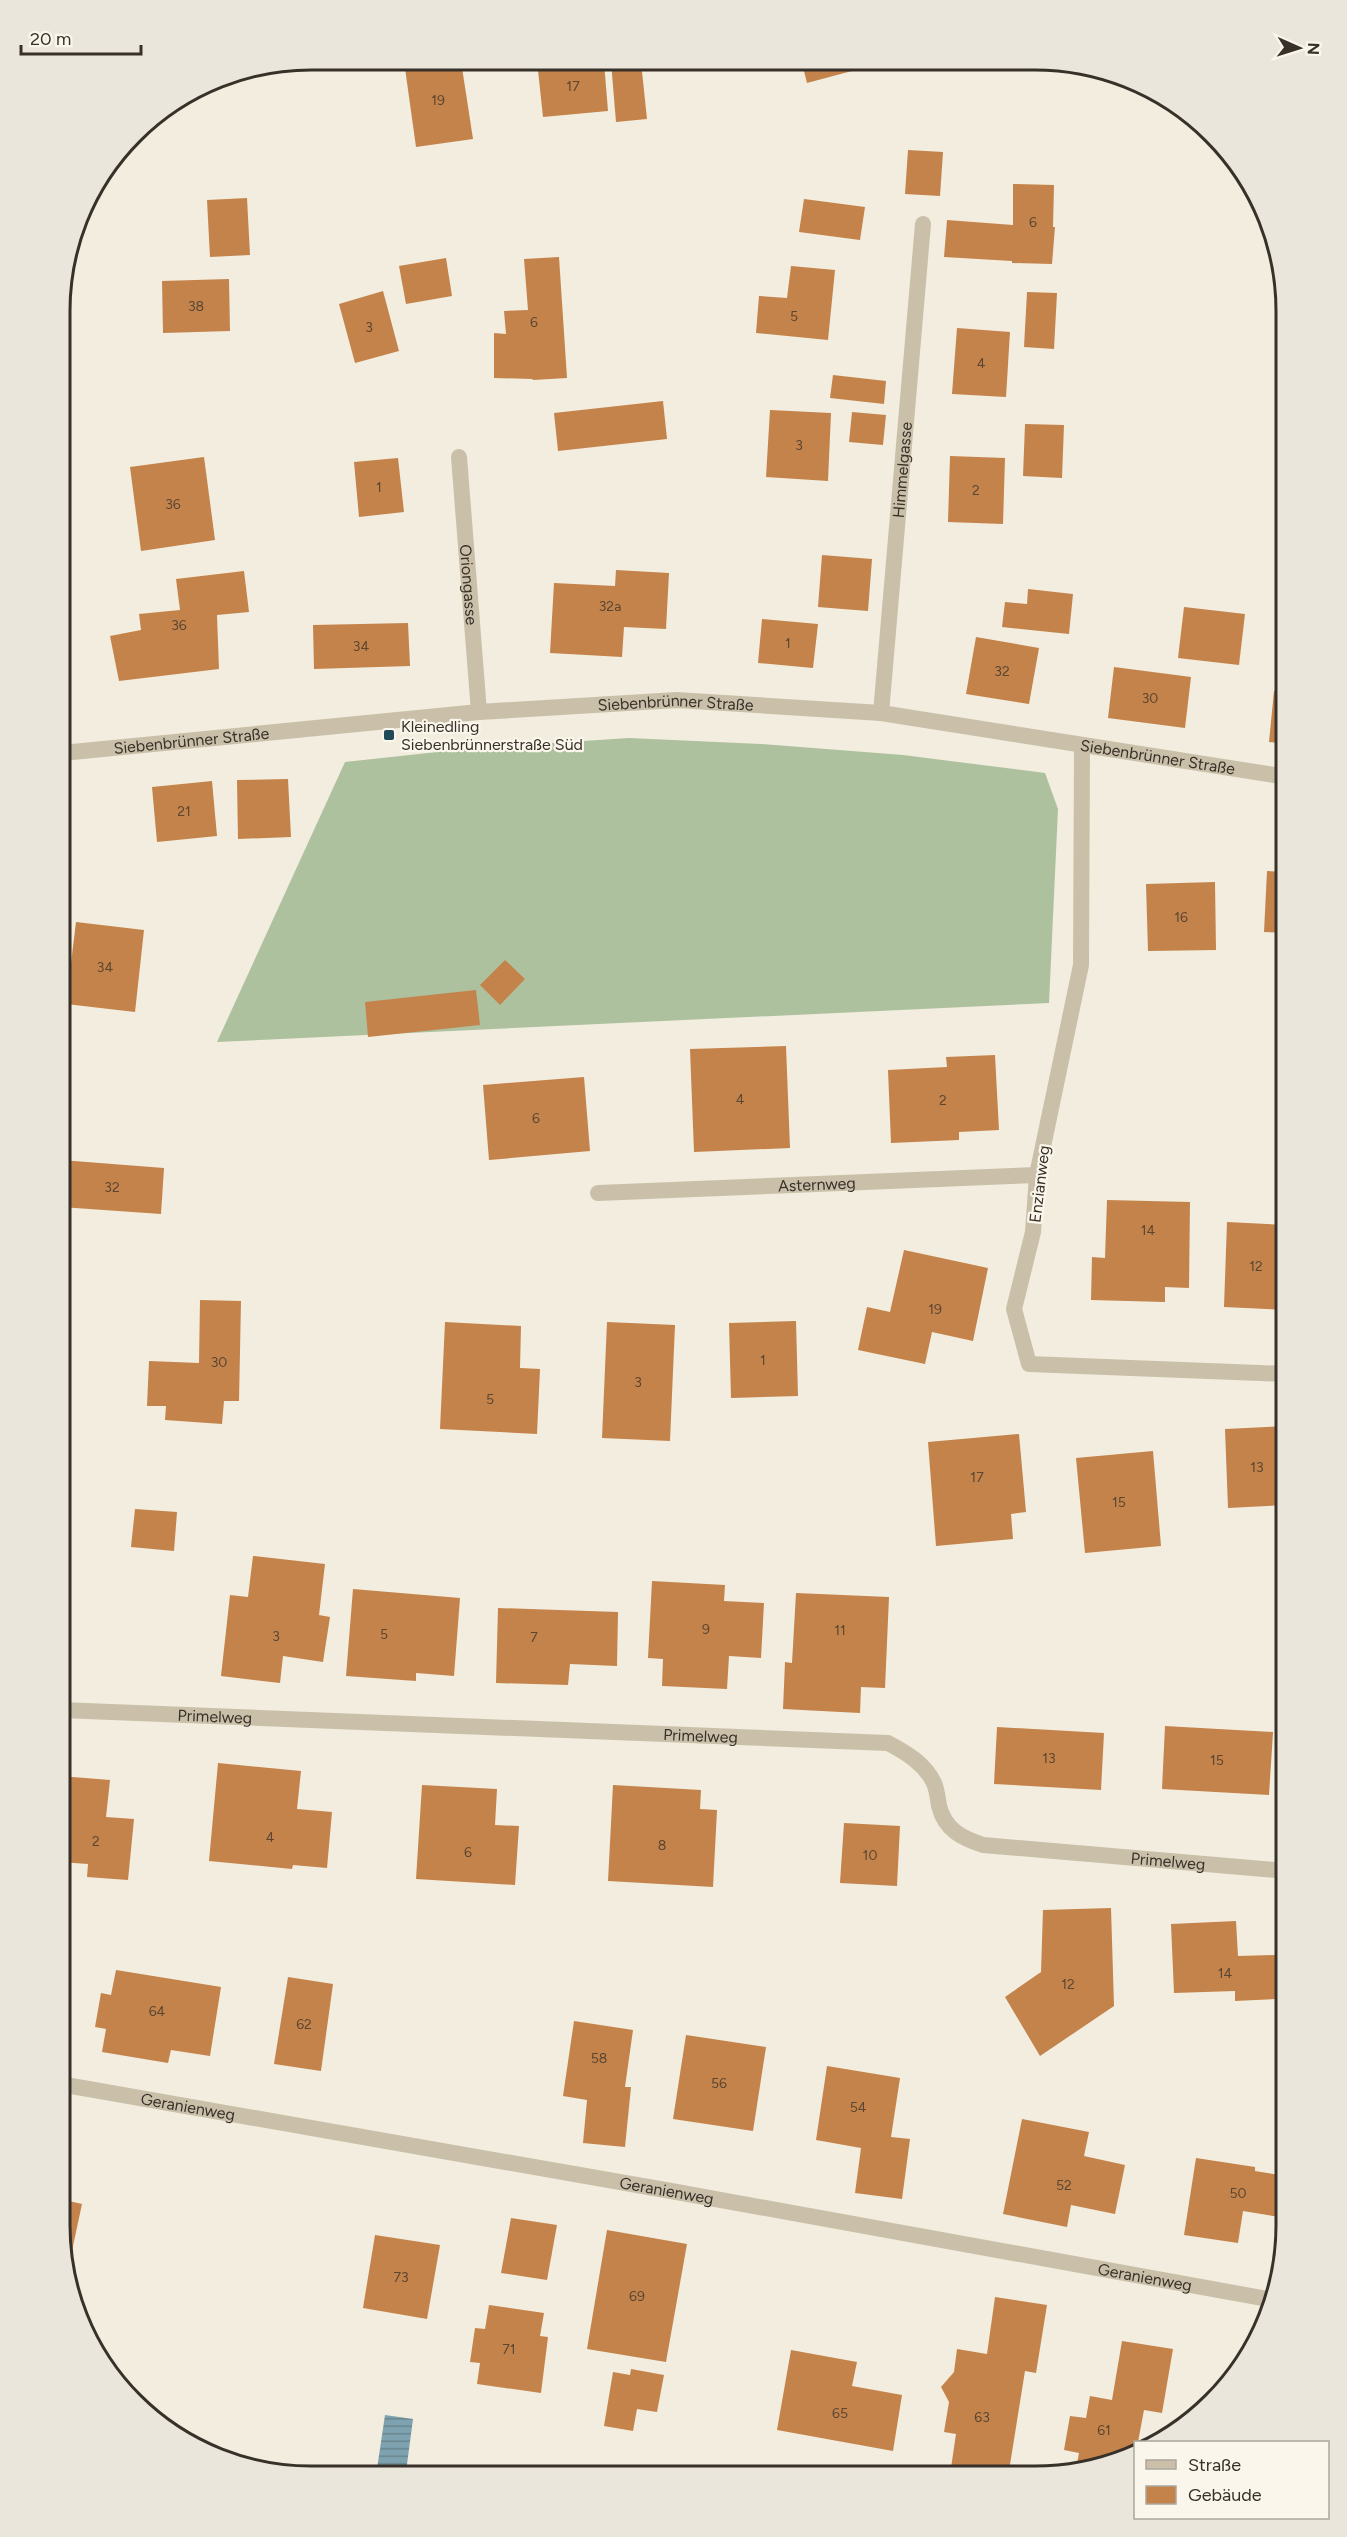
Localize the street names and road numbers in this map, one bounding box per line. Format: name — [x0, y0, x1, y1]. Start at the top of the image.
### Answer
street label: Himmelgasse — [889, 421, 916, 519]
street label: Oriongasse — [456, 544, 481, 626]
street label: Siebenbrünner Straße — [597, 691, 754, 715]
street label: Siebenbrünner Straße — [113, 724, 270, 758]
street label: Siebenbrünner Straße — [1079, 736, 1237, 779]
street label: Enzianweg — [1025, 1144, 1054, 1224]
street label: Asternweg — [778, 1173, 856, 1196]
street label: Primelweg — [177, 1706, 253, 1728]
street label: Primelweg — [663, 1725, 738, 1747]
street label: Primelweg — [1130, 1849, 1206, 1874]
street label: Geranienweg — [139, 2089, 237, 2124]
street label: Geranienweg — [618, 2173, 715, 2209]
street label: Geranienweg — [1096, 2259, 1193, 2295]

